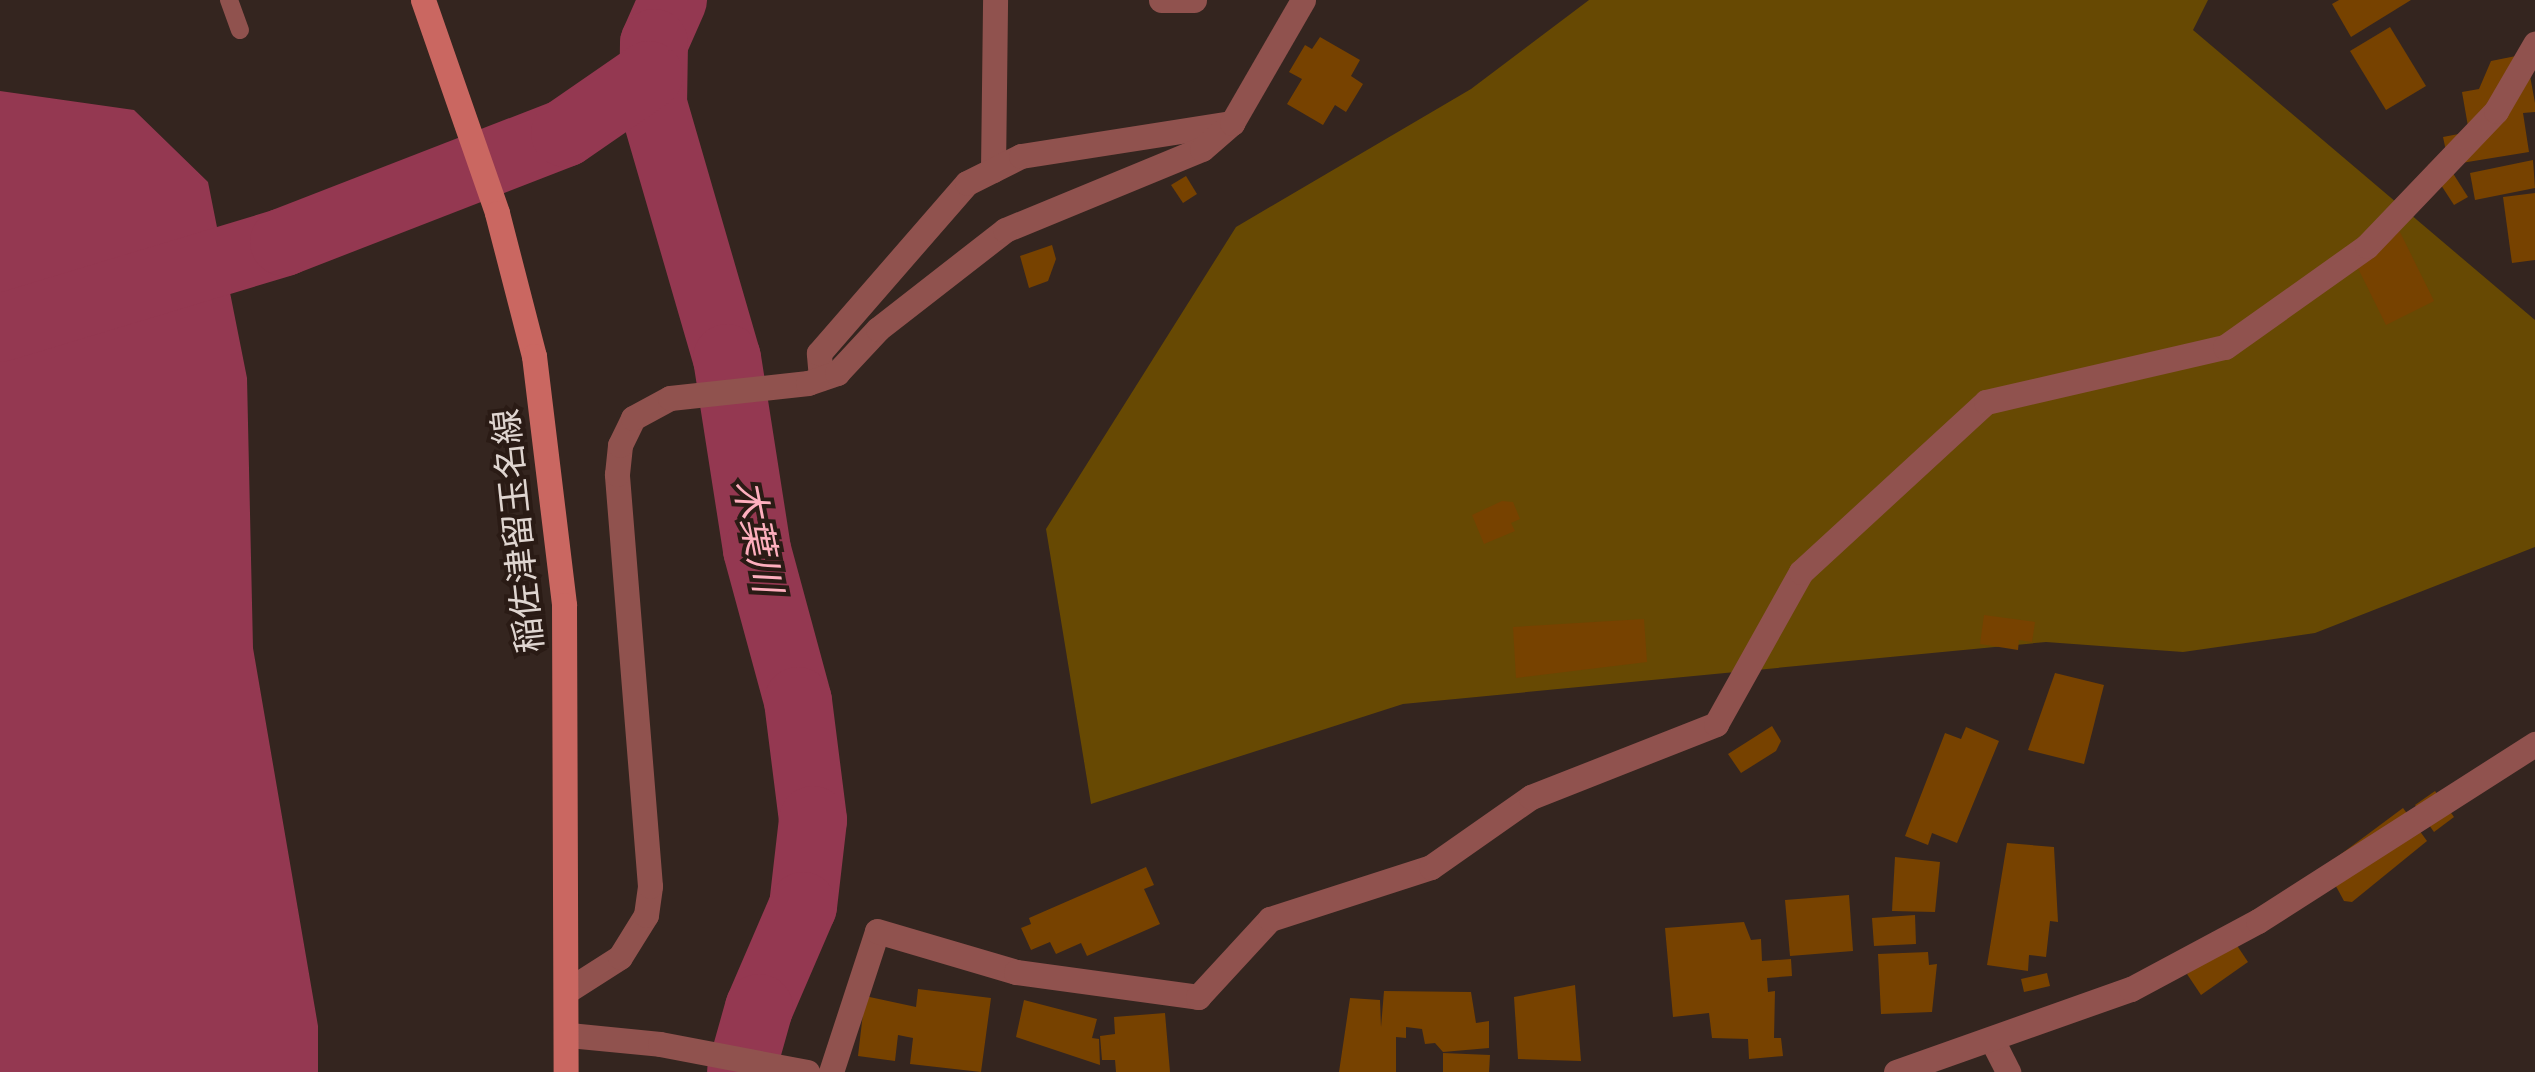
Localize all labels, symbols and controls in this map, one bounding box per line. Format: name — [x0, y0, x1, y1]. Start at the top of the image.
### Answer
street label: 稲佐津留玉名線 — [483, 407, 551, 655]
water label: 木葉川 — [725, 476, 791, 596]

